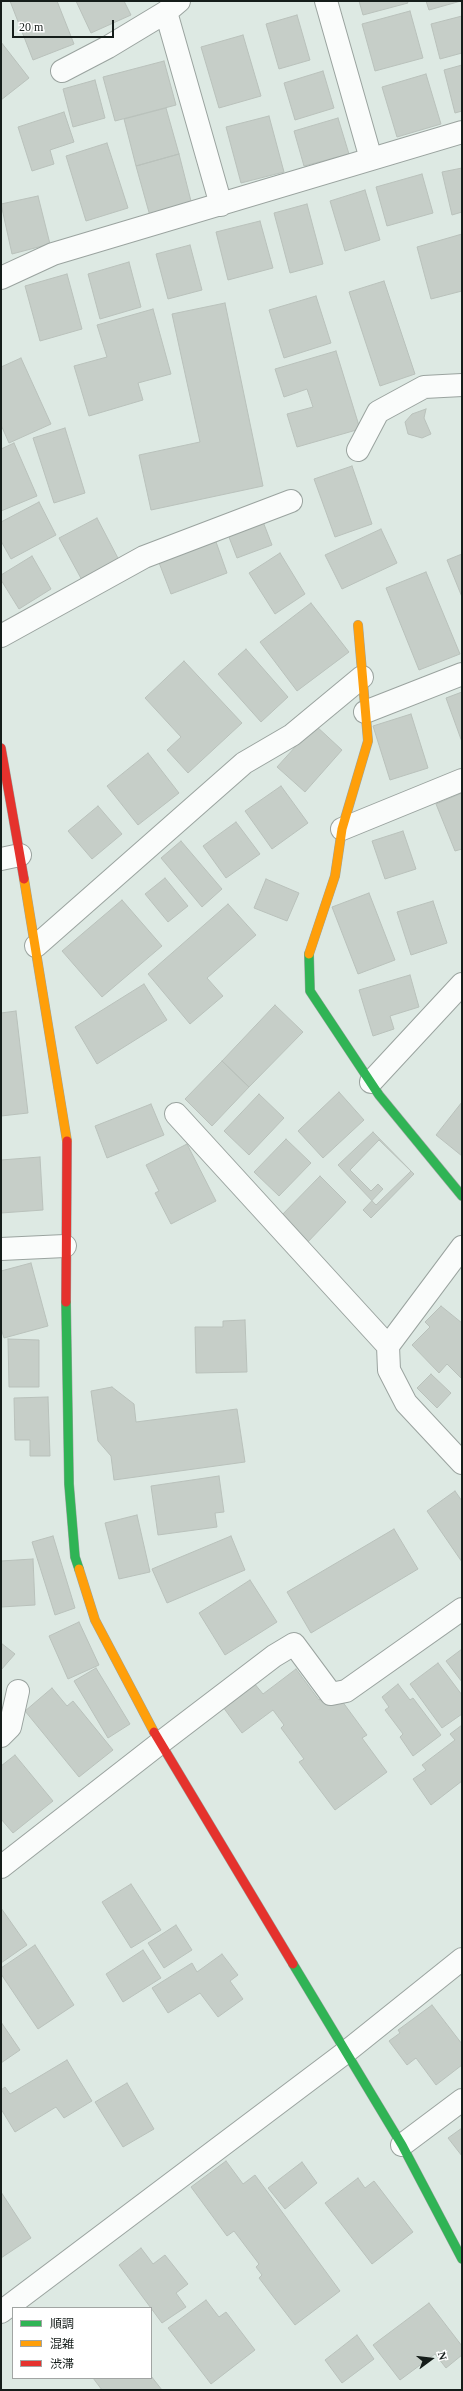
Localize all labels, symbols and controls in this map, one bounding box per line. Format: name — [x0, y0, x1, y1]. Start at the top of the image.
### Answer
scale bar — [14, 12, 116, 38]
text: 20 m — [19, 20, 43, 34]
legend — [12, 2307, 152, 2379]
text: 順調 — [50, 2317, 74, 2331]
text: 混雑 — [50, 2337, 74, 2351]
north arrow — [411, 2339, 451, 2379]
text: N — [436, 2350, 449, 2361]
text: 渋滞 — [50, 2357, 74, 2371]

